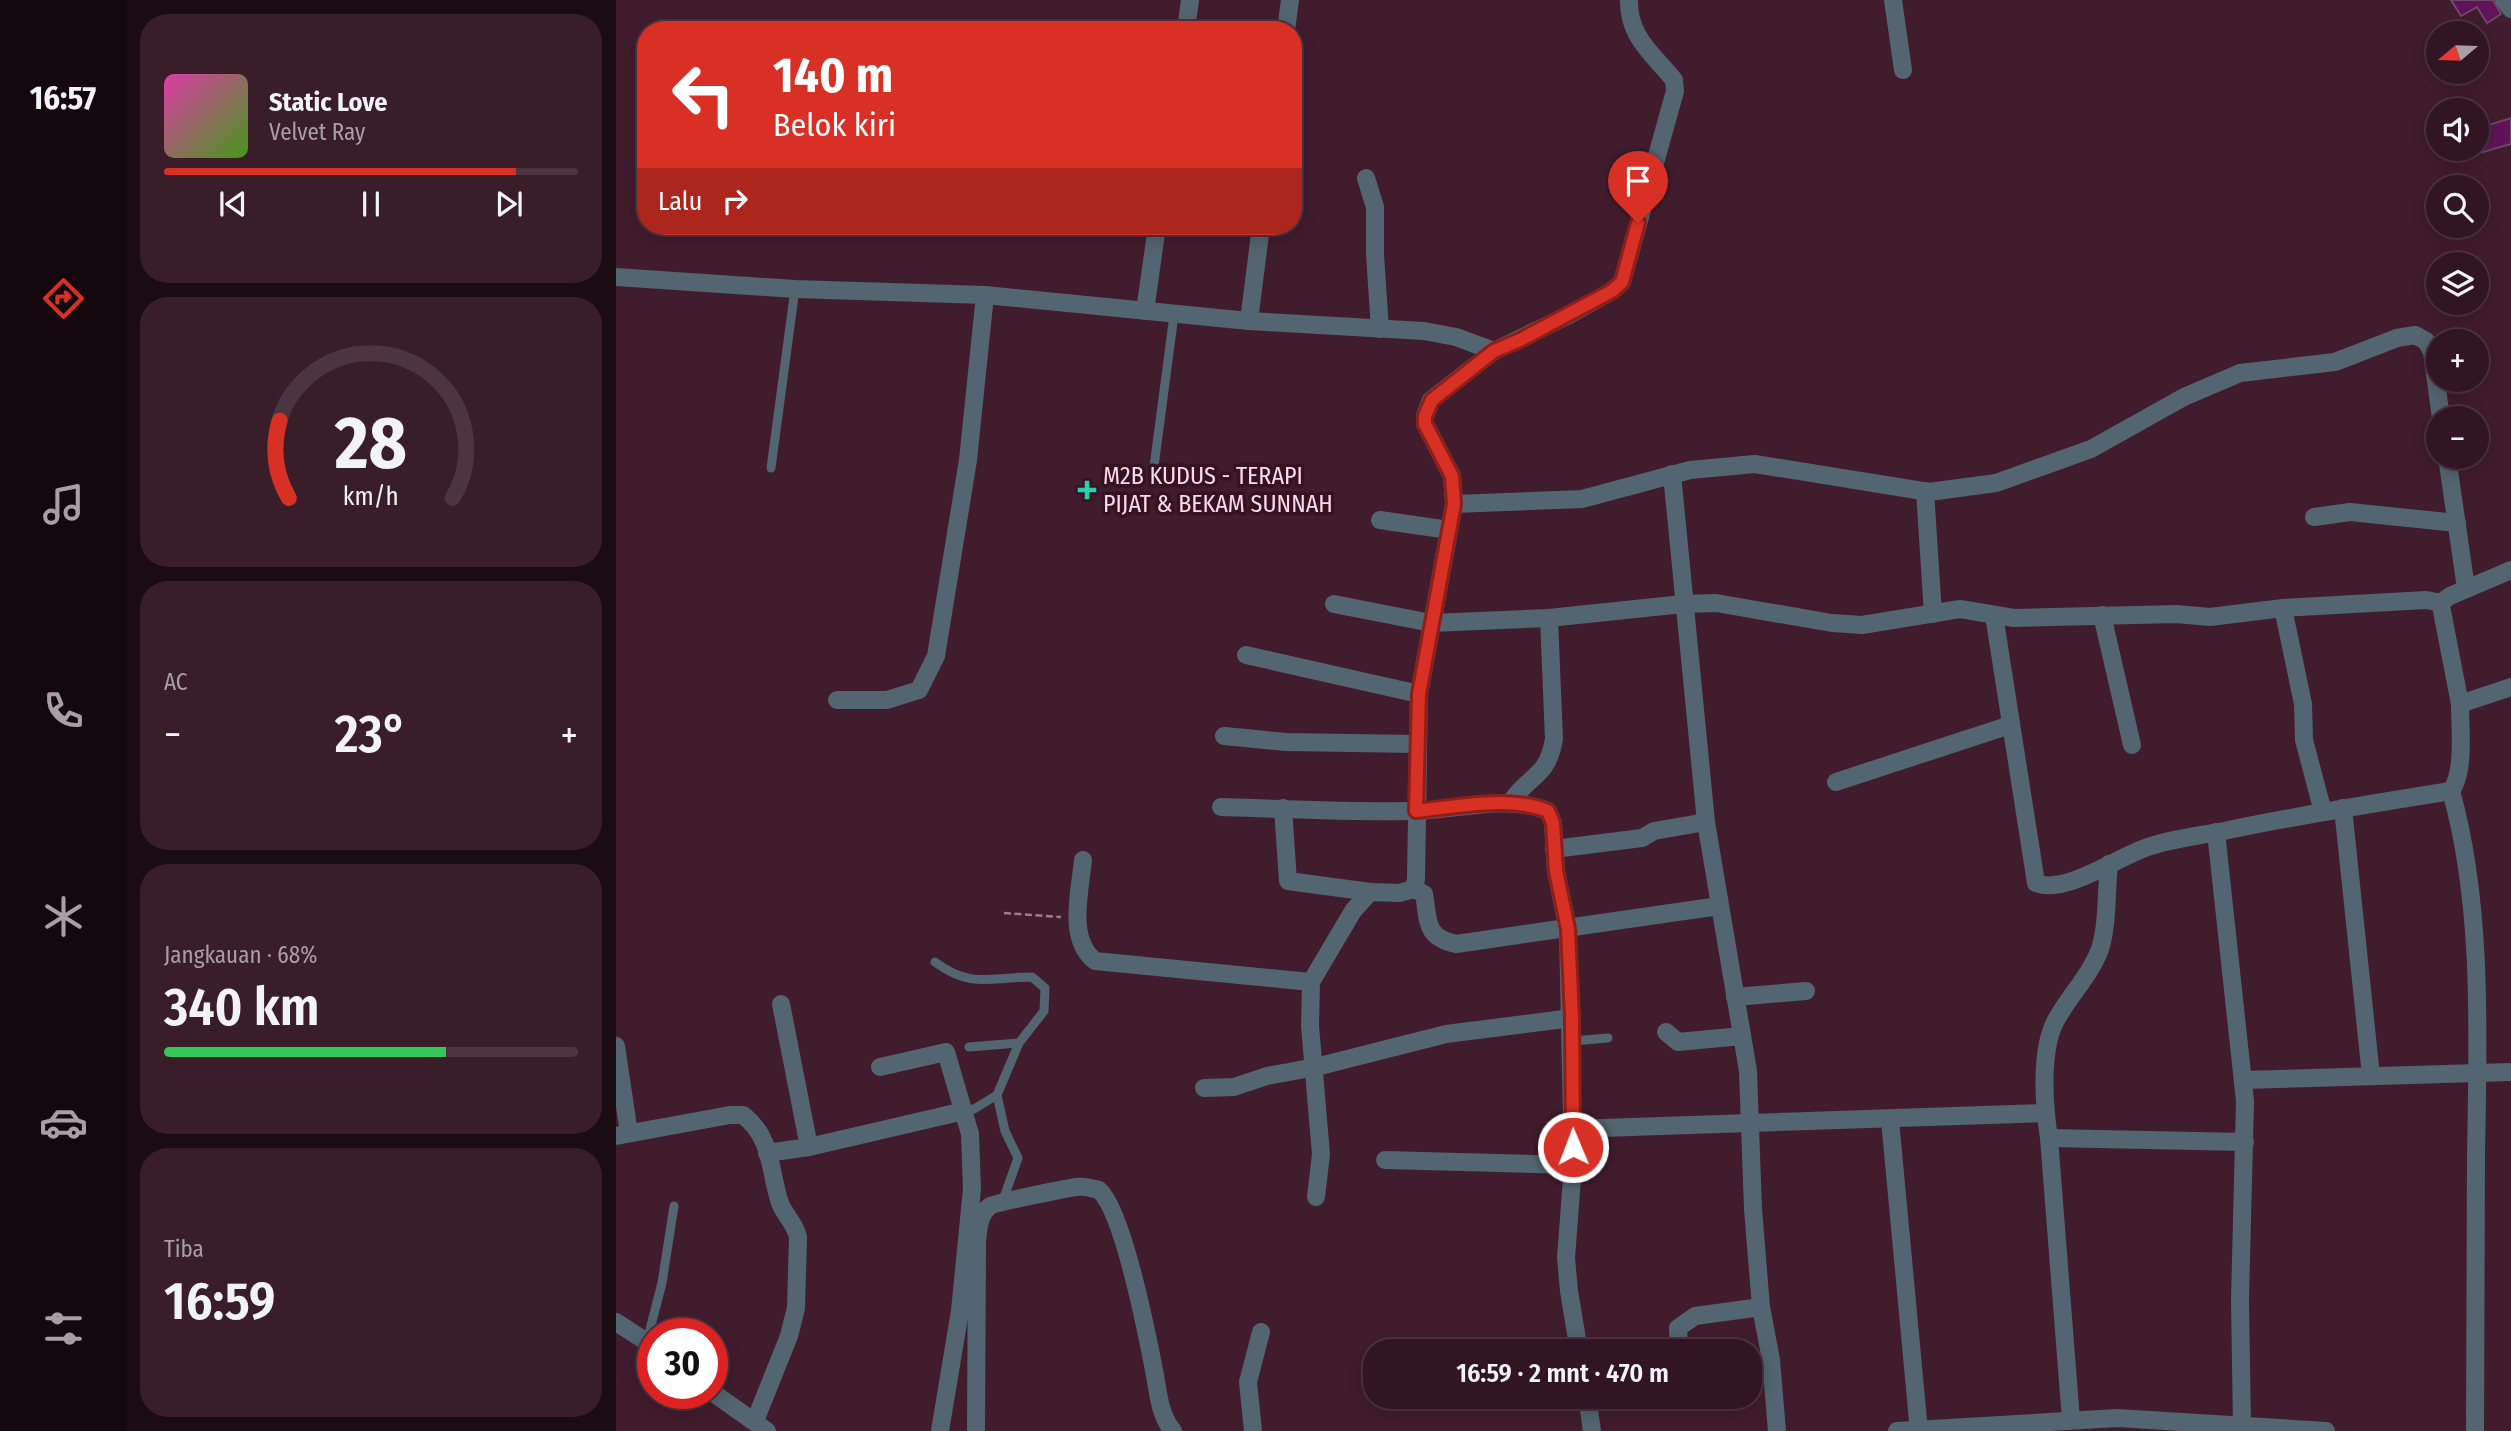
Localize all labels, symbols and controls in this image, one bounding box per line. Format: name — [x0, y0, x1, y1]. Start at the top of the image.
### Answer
north arrow — [2426, 21, 2488, 84]
map controls — [2426, 21, 2489, 469]
text: 140 m — [773, 46, 893, 105]
icon: left — [658, 49, 749, 140]
text: 16:57 — [30, 79, 96, 117]
text: Static Love — [269, 87, 387, 118]
button: sound — [2426, 98, 2489, 161]
text: Belok kiri — [773, 106, 896, 144]
text: Velvet Ray — [269, 118, 365, 146]
pin — [1608, 151, 1668, 223]
icon: arrive — [1619, 162, 1657, 200]
button: search — [2426, 175, 2489, 238]
icon: right — [716, 182, 754, 220]
icon: previous — [214, 185, 252, 223]
icon: pause — [352, 185, 390, 223]
icon: next — [490, 185, 528, 223]
text: Lalu — [658, 186, 702, 217]
button: layers — [2426, 252, 2489, 315]
icon: directions — [39, 274, 88, 323]
button: + — [2426, 329, 2489, 392]
text: 28 — [334, 401, 407, 488]
button: − — [2426, 406, 2489, 469]
place label: M2B KUDUS - TERAPI PIJAT & BEKAM SUNNAH — [1103, 462, 1333, 518]
icon: music — [39, 480, 88, 529]
marker: M2B KUDUS - TERAPI PIJAT & BEKAM SUNNAH — [1077, 480, 1097, 500]
text: km/h — [343, 482, 399, 512]
text: AC — [164, 668, 188, 696]
icon: phone — [39, 686, 88, 735]
text: 23° — [335, 703, 407, 766]
text: − — [164, 712, 181, 758]
text: + — [561, 712, 578, 758]
icon: climate — [39, 892, 88, 941]
text: Jangkauan · 68% — [164, 941, 317, 969]
text: 340 km — [164, 976, 319, 1039]
icon: car — [39, 1098, 88, 1147]
position arrow — [1536, 1110, 1610, 1184]
text: Tiba — [164, 1235, 204, 1263]
text: 16:59 — [164, 1270, 275, 1333]
icon: filters — [39, 1304, 88, 1353]
speed limit sign: 30 — [637, 1318, 728, 1409]
text: 16:59 · 2 mnt · 470 m — [1456, 1358, 1669, 1389]

